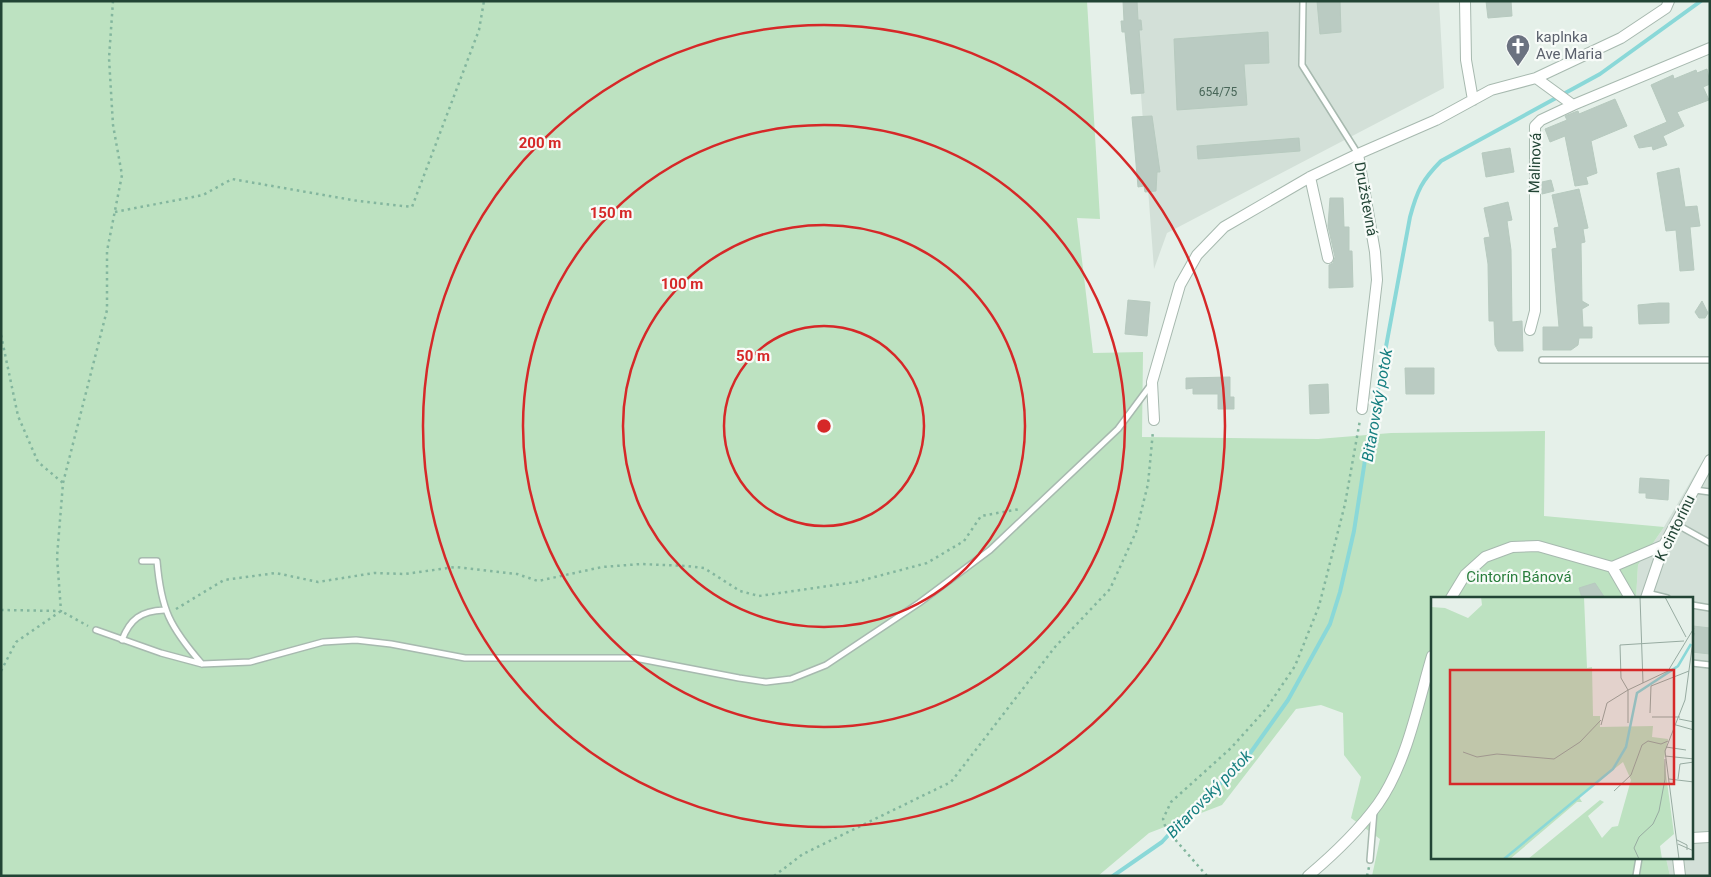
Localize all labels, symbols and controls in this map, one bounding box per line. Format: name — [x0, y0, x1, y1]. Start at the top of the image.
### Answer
place label: kaplnka Ave Maria — [1536, 28, 1602, 63]
church icon: kaplnka Ave Maria — [1505, 33, 1531, 67]
house number: 654/75 — [1199, 85, 1238, 99]
street label: Malinová — [1525, 132, 1545, 194]
text: 200 m — [519, 134, 561, 152]
street label: Družstevná — [1351, 161, 1381, 237]
text: 150 m — [590, 204, 632, 222]
text: 100 m — [661, 275, 703, 293]
water label: Bitarovský potok — [1358, 346, 1397, 463]
text: 50 m — [736, 347, 770, 365]
centre of rings — [815, 417, 833, 435]
street label: K cintorínu — [1651, 492, 1699, 564]
park label: Cintorín Bánová — [1466, 568, 1572, 586]
inset map — [1431, 597, 1694, 860]
water label: Bitarovský potok — [1162, 745, 1256, 842]

